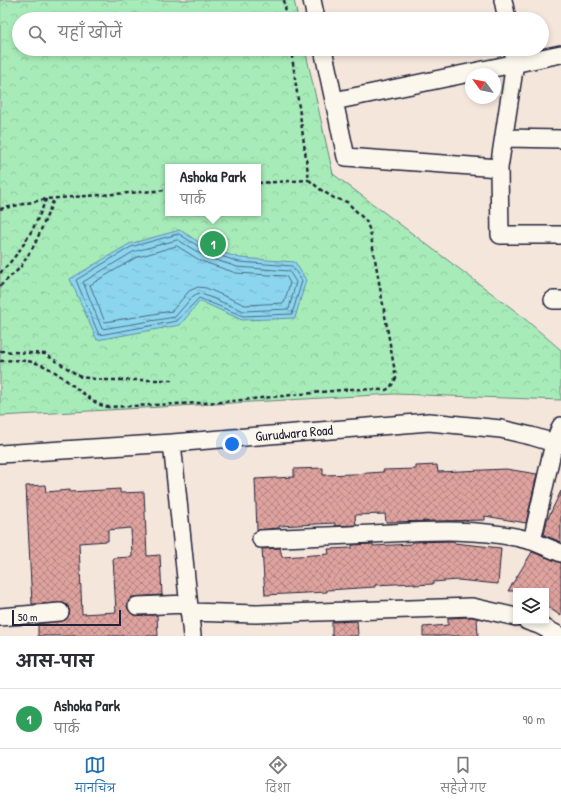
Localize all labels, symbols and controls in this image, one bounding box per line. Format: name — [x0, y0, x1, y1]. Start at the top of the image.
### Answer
search box — [12, 12, 549, 56]
text: यहाँ खोजें — [58, 22, 122, 43]
icon: search — [26, 23, 48, 45]
north arrow — [465, 68, 501, 104]
popup — [165, 164, 261, 216]
text: Ashoka Park — [180, 166, 246, 187]
text: पार्क — [180, 190, 206, 208]
pin: 1 — [200, 229, 226, 259]
street label: Gurudwara Road — [254, 420, 334, 445]
your location — [222, 434, 242, 454]
map controls — [513, 588, 549, 624]
button: layers — [513, 588, 549, 624]
scale bar — [12, 608, 121, 627]
text: 50 m — [18, 610, 38, 624]
text: आस-पास — [16, 649, 94, 672]
text: Ashoka Park — [54, 695, 120, 716]
text: 1 — [27, 710, 31, 728]
text: 90 m — [523, 710, 545, 728]
text: पार्क — [54, 719, 80, 737]
tab: मानचित्र — [75, 754, 115, 800]
tab: दिशा — [266, 754, 290, 800]
tab: सहेजे गए — [441, 754, 486, 800]

